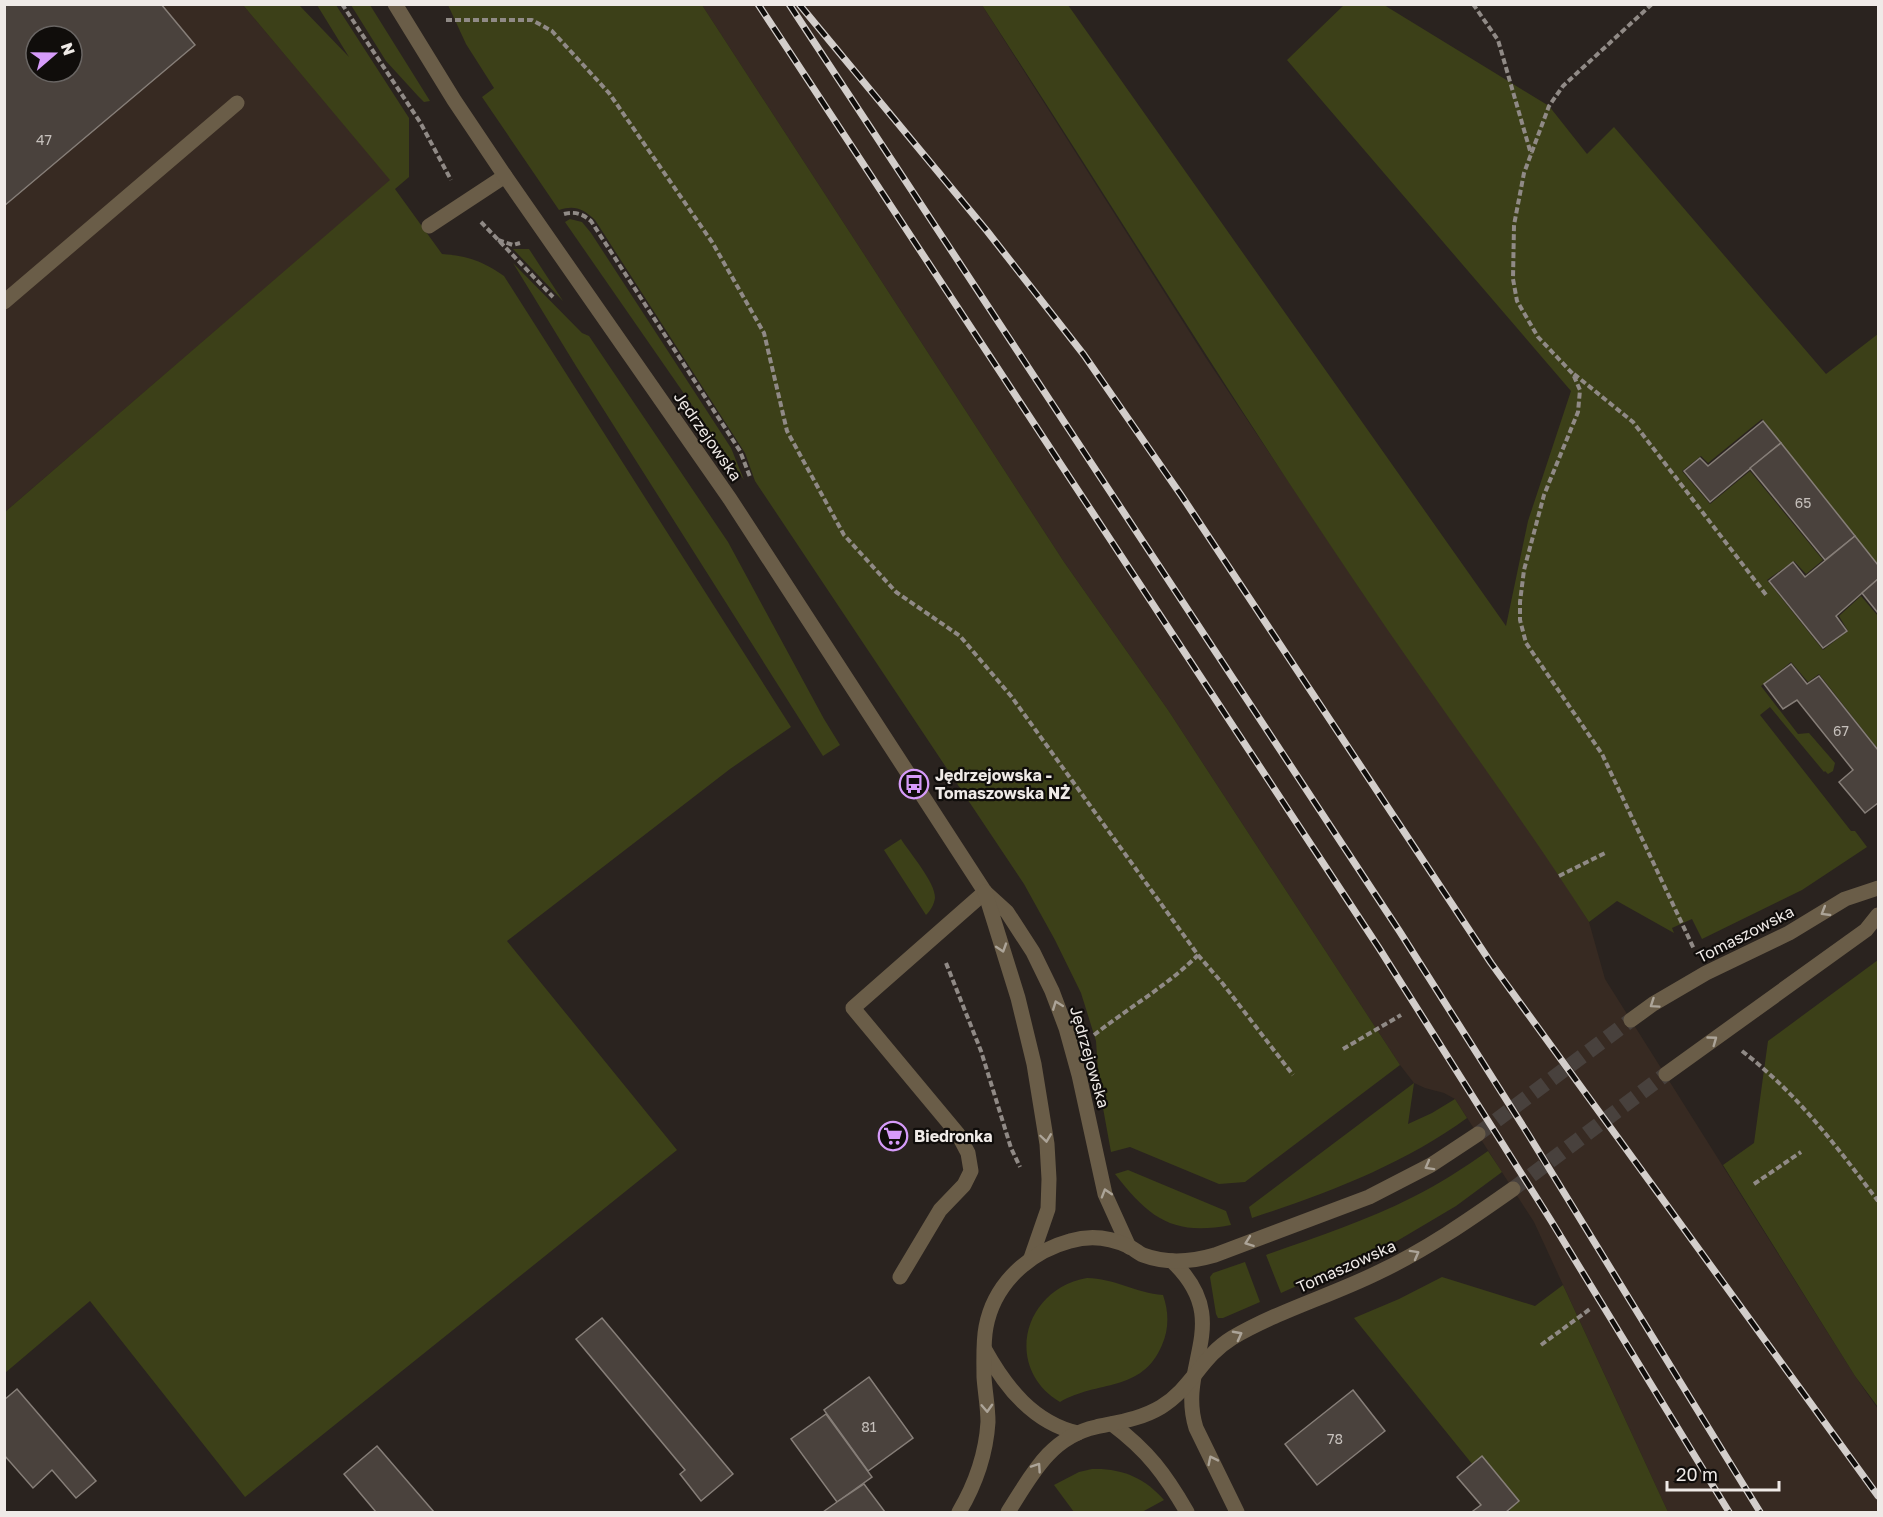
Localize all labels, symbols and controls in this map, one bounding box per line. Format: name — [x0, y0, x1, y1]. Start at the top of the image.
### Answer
north arrow — [24, 24, 84, 84]
text: N — [57, 40, 80, 58]
house number: 47 — [36, 131, 52, 148]
street label: Jędrzejowska — [670, 387, 746, 485]
house number: 65 — [1795, 494, 1811, 511]
house number: 67 — [1833, 722, 1849, 739]
place label: Jędrzejowska - Tomaszowska NŻ — [935, 765, 1070, 803]
bus stop icon: Jędrzejowska - Tomaszowska NŻ — [898, 768, 930, 800]
street label: Tomaszowska — [1693, 901, 1797, 967]
one-way arrow — [1821, 904, 1831, 916]
one-way arrow — [995, 942, 1008, 953]
one-way arrow — [1650, 997, 1661, 1008]
one-way arrow — [1052, 1000, 1064, 1011]
street label: Jędrzejowska — [1066, 1004, 1114, 1110]
one-way arrow — [1707, 1036, 1718, 1047]
supermarket icon: Biedronka — [877, 1120, 909, 1152]
place label: Biedronka — [914, 1126, 993, 1146]
one-way arrow — [1039, 1133, 1051, 1142]
one-way arrow — [1424, 1159, 1435, 1170]
one-way arrow — [1100, 1188, 1113, 1199]
one-way arrow — [1244, 1235, 1255, 1247]
street label: Tomaszowska — [1293, 1235, 1399, 1297]
one-way arrow — [1409, 1249, 1419, 1261]
one-way arrow — [1232, 1331, 1243, 1343]
one-way arrow — [981, 1404, 994, 1413]
house number: 81 — [861, 1418, 877, 1435]
house number: 78 — [1327, 1430, 1343, 1447]
scale bar — [1667, 1454, 1780, 1492]
one-way arrow — [1207, 1455, 1219, 1466]
one-way arrow — [1030, 1463, 1041, 1474]
text: 20 m — [1676, 1463, 1718, 1485]

